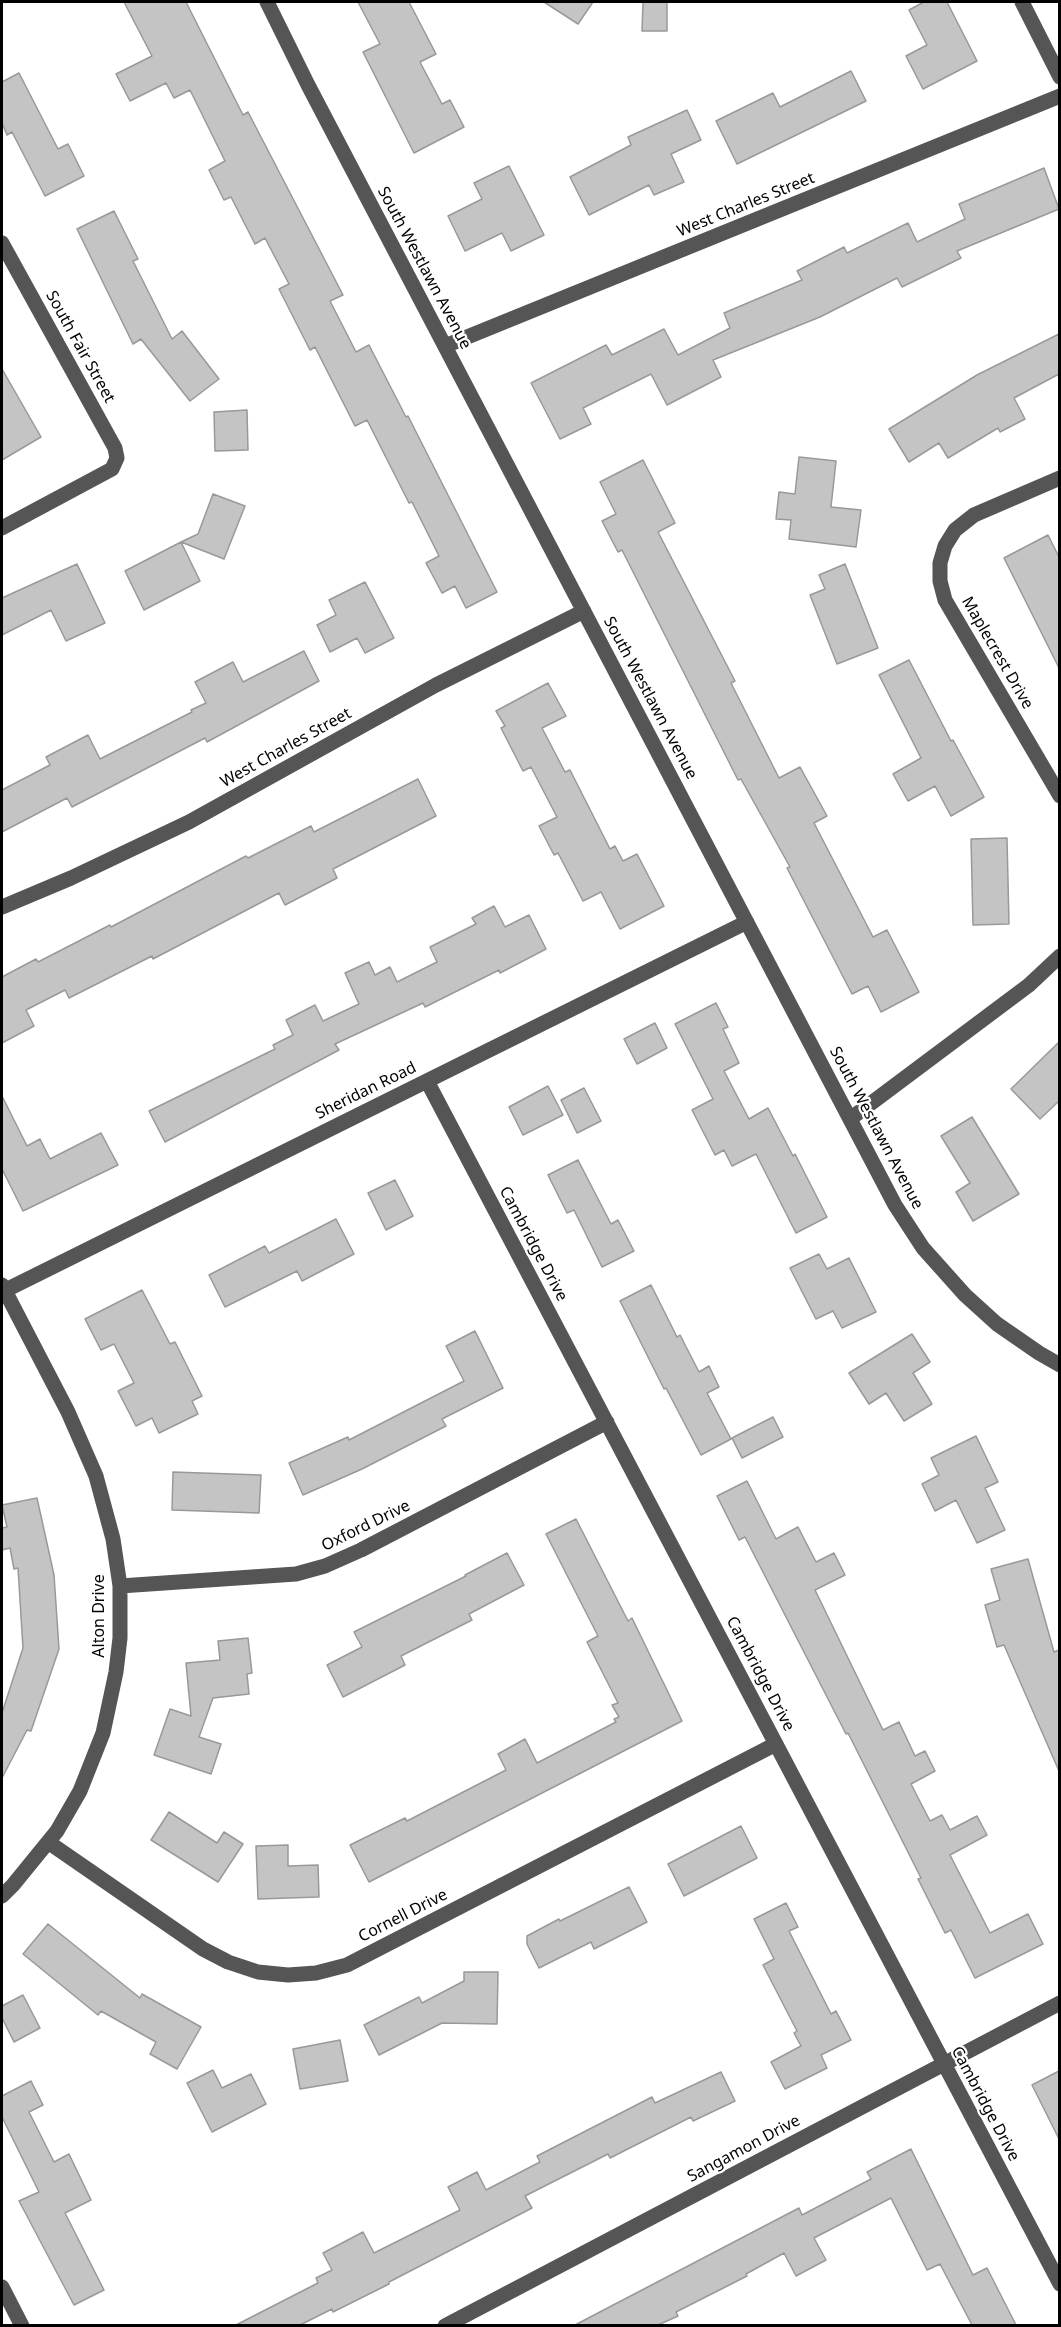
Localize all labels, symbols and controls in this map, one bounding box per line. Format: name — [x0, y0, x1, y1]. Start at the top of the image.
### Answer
street label: West Charles Street — [675, 169, 817, 241]
street label: South Westlawn Avenue — [373, 184, 475, 352]
street label: South Fair Street — [41, 288, 119, 406]
street label: Maplecrest Drive — [957, 593, 1037, 713]
street label: South Westlawn Avenue — [599, 614, 701, 782]
street label: West Charles Street — [217, 704, 355, 792]
street label: South Westlawn Avenue — [825, 1044, 927, 1212]
street label: Sheridan Road — [312, 1058, 420, 1124]
street label: Cambridge Drive — [495, 1183, 571, 1305]
street label: Oxford Drive — [319, 1496, 413, 1556]
street label: Alton Drive — [89, 1574, 109, 1658]
street label: Cambridge Drive — [722, 1613, 798, 1735]
street label: Cornell Drive — [355, 1885, 451, 1947]
street label: Cambridge Drive — [947, 2043, 1023, 2165]
street label: Sangamon Drive — [684, 2111, 804, 2187]

